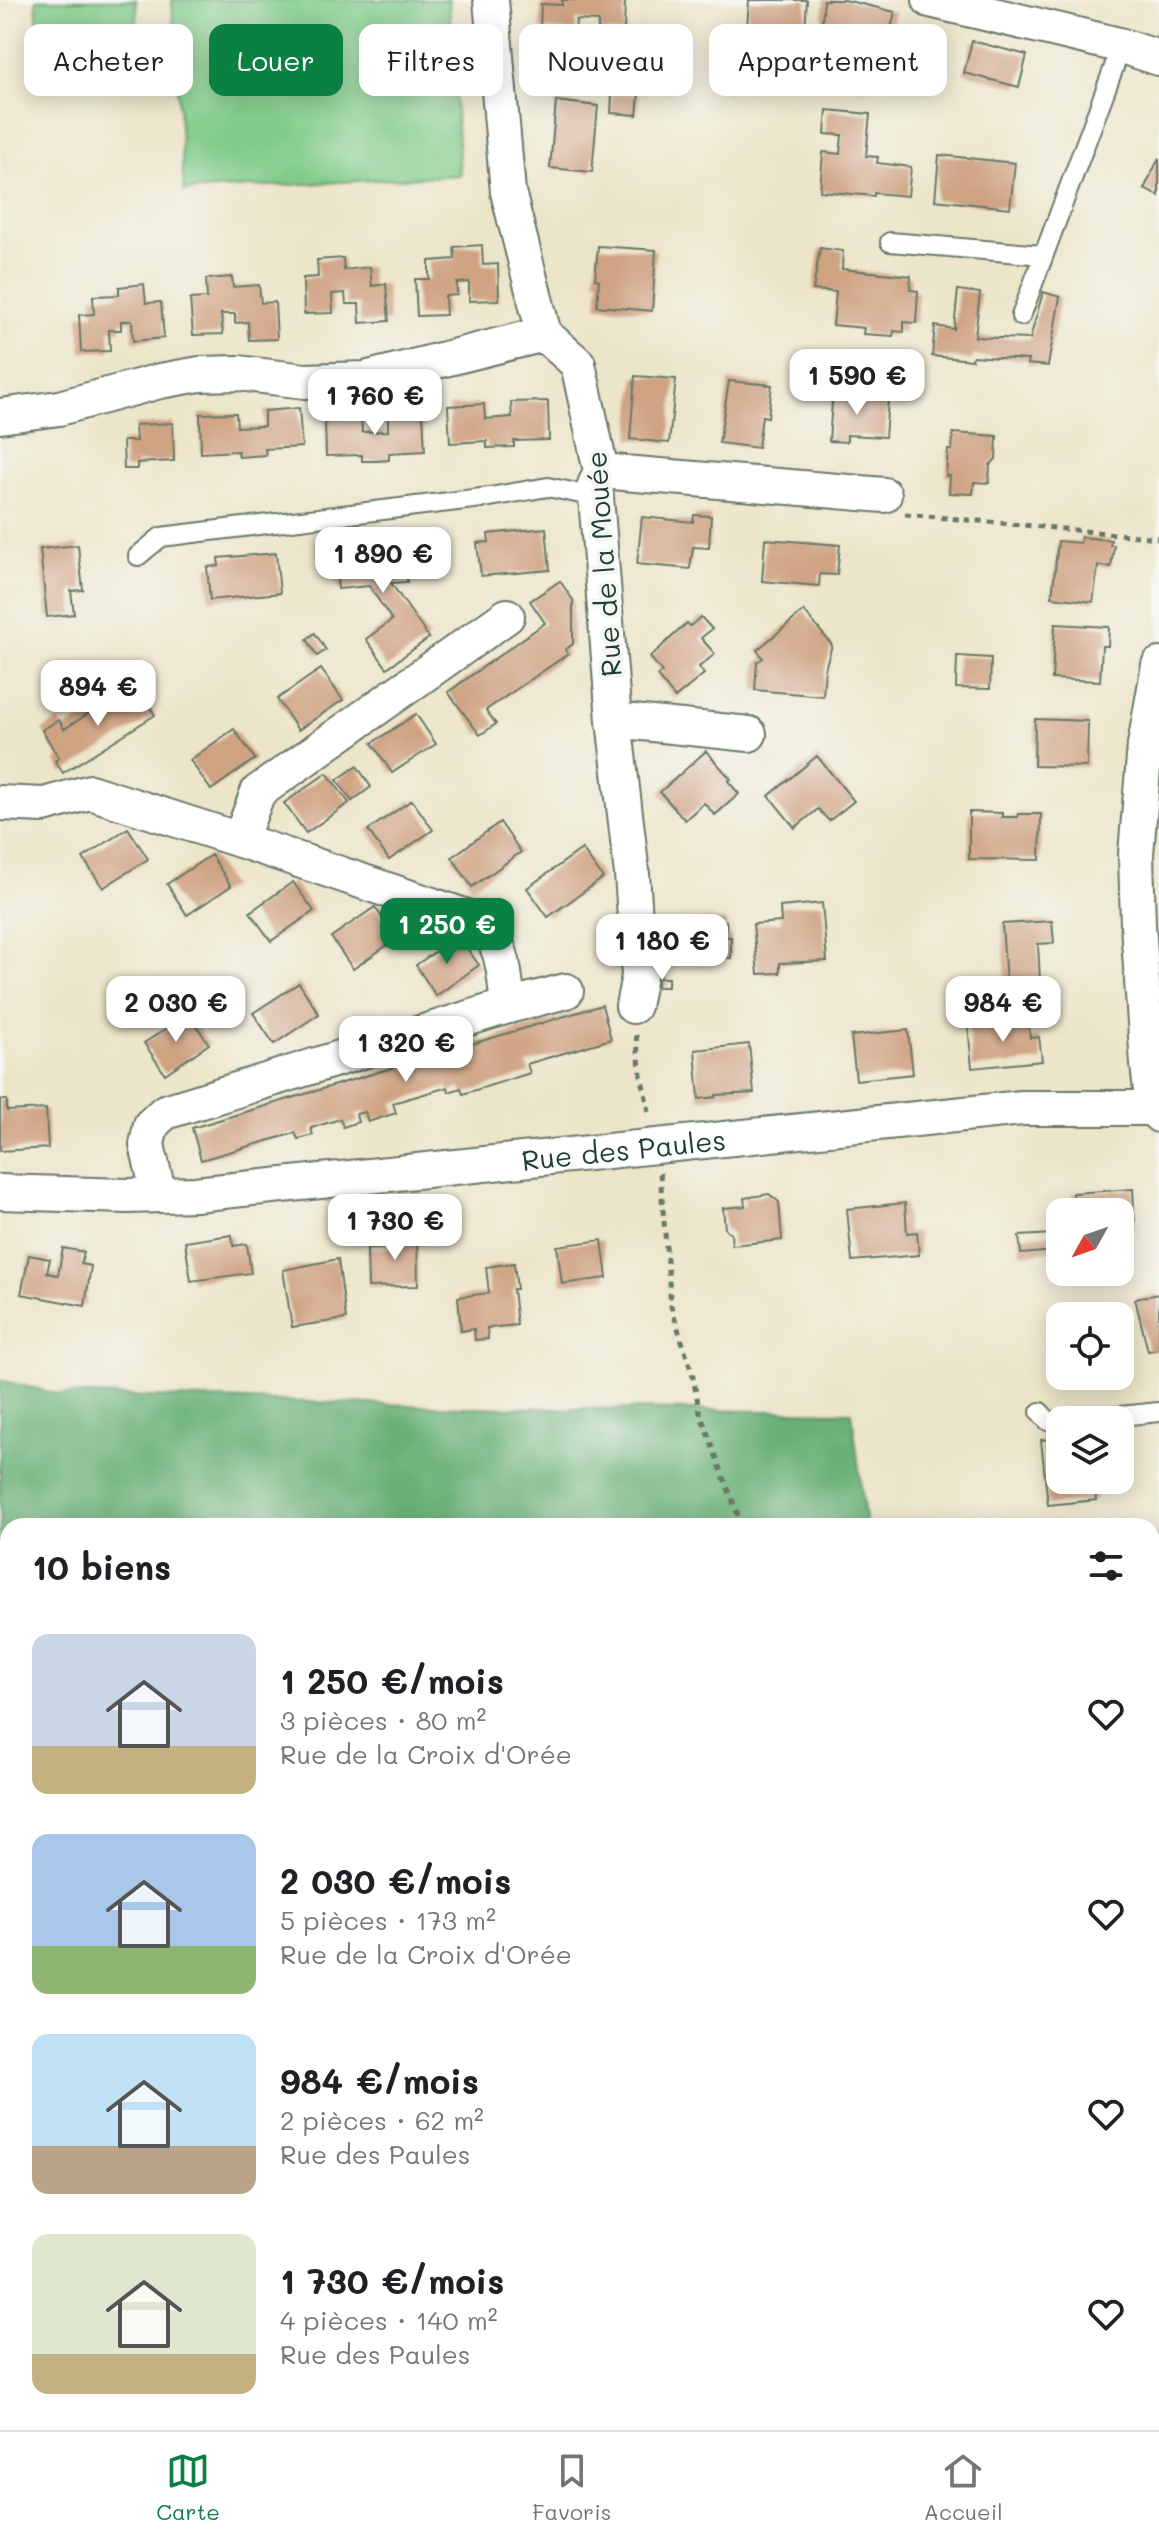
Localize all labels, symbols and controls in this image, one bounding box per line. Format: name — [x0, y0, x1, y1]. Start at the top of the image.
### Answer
chip: Acheter — [24, 24, 193, 96]
chip: Louer — [209, 24, 343, 96]
chip: Filtres — [359, 24, 503, 96]
chip: Nouveau — [519, 24, 693, 96]
chip: Appartement — [709, 24, 947, 96]
pin: 1 590 € — [783, 349, 931, 417]
text: 1 590 € — [808, 358, 906, 392]
pin: 1 760 € — [301, 369, 449, 437]
text: 1 760 € — [326, 378, 424, 412]
street label: Rue de la Mouée — [577, 450, 629, 678]
pin: 1 890 € — [309, 527, 457, 595]
text: 1 890 € — [333, 536, 433, 570]
pin: 894 € — [42, 660, 154, 728]
text: 894 € — [59, 669, 137, 703]
pin: 1 250 € — [373, 898, 521, 966]
text: 1 250 € — [398, 907, 496, 941]
pin: 1 180 € — [588, 914, 736, 982]
text: 1 180 € — [614, 923, 710, 957]
pin: 2 030 € — [102, 976, 250, 1044]
pin: 984 € — [947, 976, 1059, 1044]
text: 2 030 € — [124, 985, 228, 1019]
text: 984 € — [964, 985, 1042, 1019]
pin: 1 320 € — [332, 1016, 480, 1084]
text: 1 320 € — [357, 1025, 455, 1059]
street label: Rue des Paules — [520, 1121, 727, 1178]
pin: 1 730 € — [321, 1194, 469, 1262]
north arrow — [1046, 1198, 1134, 1286]
map controls — [1046, 1198, 1134, 1494]
text: 1 730 € — [346, 1203, 444, 1237]
button: locate — [1046, 1302, 1134, 1390]
button: layers — [1046, 1406, 1134, 1494]
text: 10 biens — [32, 1544, 171, 1589]
icon: filters — [1084, 1544, 1128, 1588]
text: 1 250 €/mois — [280, 1658, 504, 1703]
icon: home — [96, 1666, 192, 1762]
icon: heart — [1084, 1692, 1128, 1736]
text: 3 pièces · 80 m² — [280, 1703, 486, 1737]
text: Rue de la Croix d'Orée — [280, 1737, 572, 1771]
text: 2 030 €/mois — [280, 1858, 511, 1903]
icon: home — [96, 1866, 192, 1962]
icon: heart — [1084, 1892, 1128, 1936]
text: 5 pièces · 173 m² — [280, 1903, 496, 1937]
text: Rue de la Croix d'Orée — [280, 1937, 572, 1971]
text: 984 €/mois — [280, 2058, 479, 2103]
icon: home — [96, 2066, 192, 2162]
icon: heart — [1084, 2092, 1128, 2136]
text: 2 pièces · 62 m² — [280, 2103, 484, 2137]
text: Rue des Paules — [280, 2137, 470, 2171]
text: 1 730 €/mois — [280, 2258, 504, 2303]
icon: home — [96, 2266, 192, 2362]
icon: heart — [1084, 2292, 1128, 2336]
text: 4 pièces · 140 m² — [280, 2303, 497, 2337]
text: Rue des Paules — [280, 2337, 470, 2371]
tab: Carte — [156, 2449, 220, 2526]
tab: Favoris — [532, 2449, 611, 2526]
tab: Accueil — [924, 2449, 1003, 2526]

